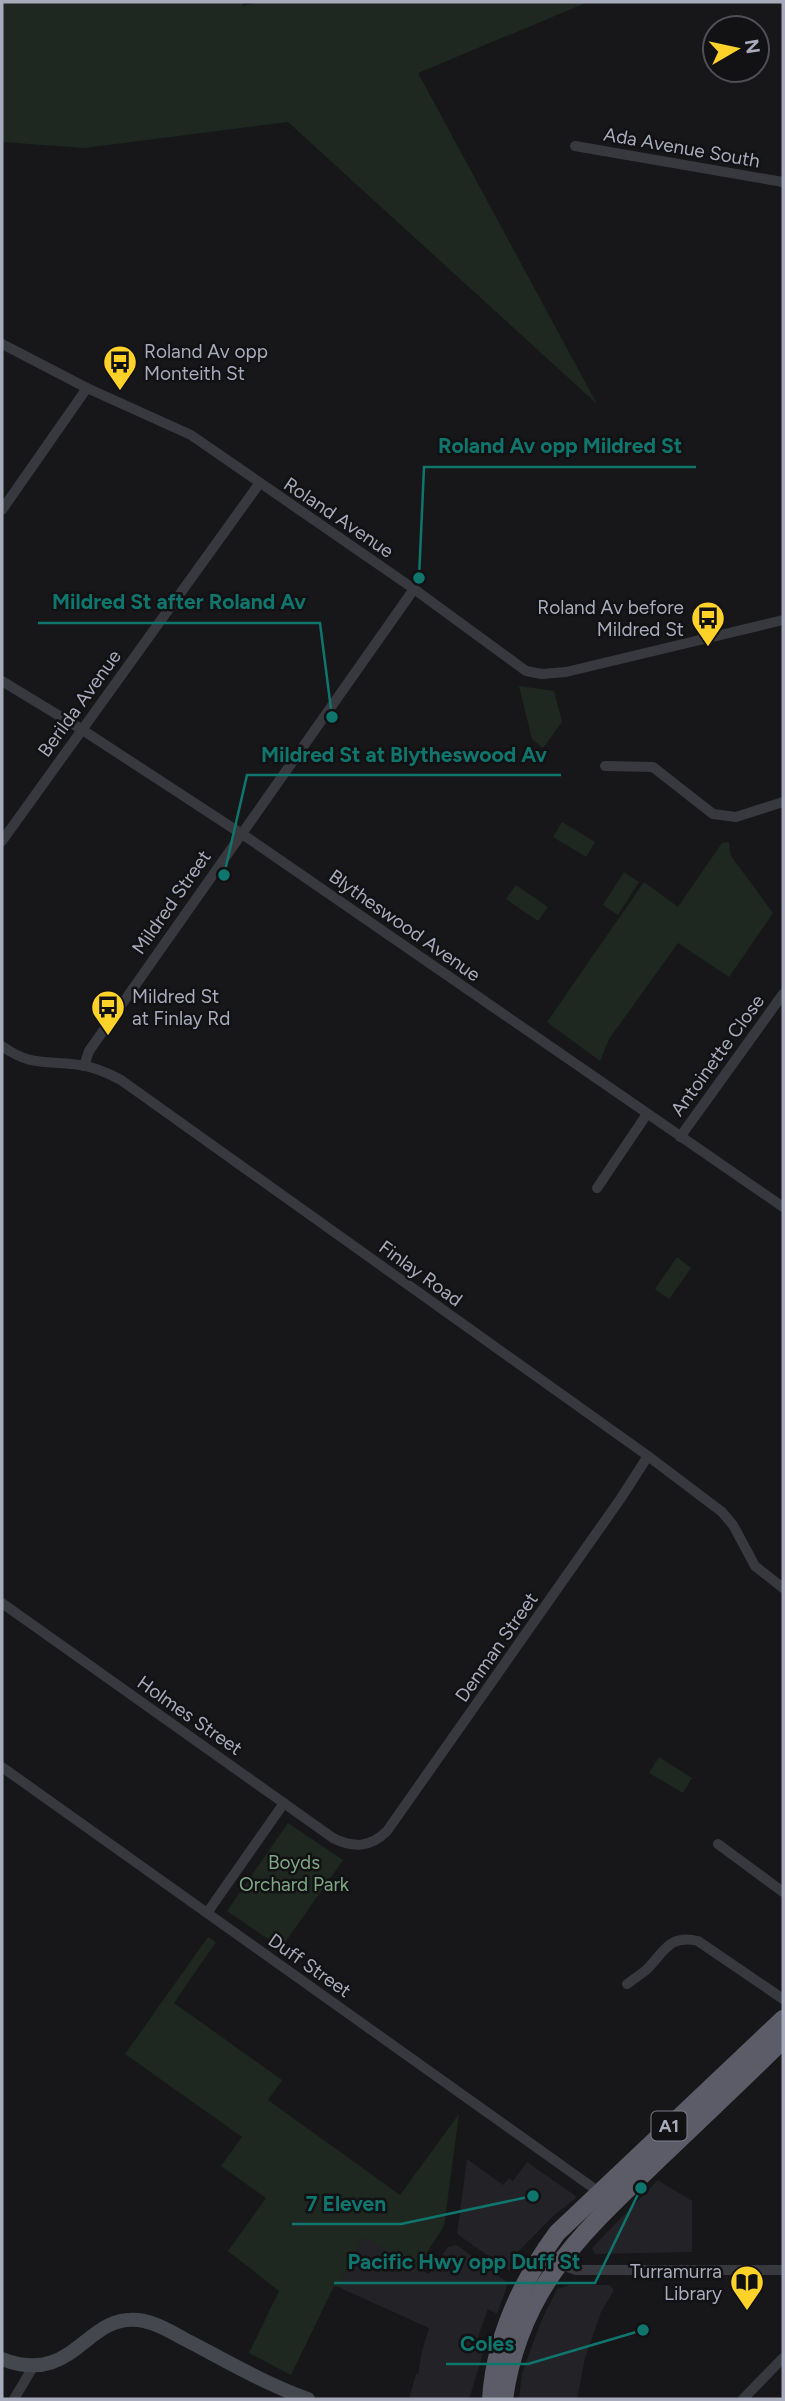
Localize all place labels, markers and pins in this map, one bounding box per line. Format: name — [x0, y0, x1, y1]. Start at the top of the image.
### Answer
place label: Roland Av opp Monteith St — [144, 340, 268, 385]
bus stop icon: Roland Av opp Monteith St — [101, 343, 139, 392]
callout: Roland Av opp Mildred St — [424, 425, 696, 467]
callout: Mildred St after Roland Av — [38, 581, 320, 623]
place label: Roland Av before Mildred St — [537, 596, 684, 641]
bus stop icon: Roland Av before Mildred St — [689, 599, 727, 648]
callout: Mildred St at Blytheswood Av — [247, 733, 561, 775]
place label: Mildred St at Finlay Rd — [132, 985, 230, 1030]
bus stop icon: Mildred St at Finlay Rd — [89, 988, 127, 1037]
callout: 7 Eleven — [292, 2182, 401, 2224]
callout: Pacific Hwy opp Duff St — [334, 2241, 595, 2283]
place label: Turramurra Library — [630, 2260, 722, 2305]
library icon: Turramurra Library — [728, 2263, 766, 2312]
callout: Coles — [446, 2322, 528, 2364]

